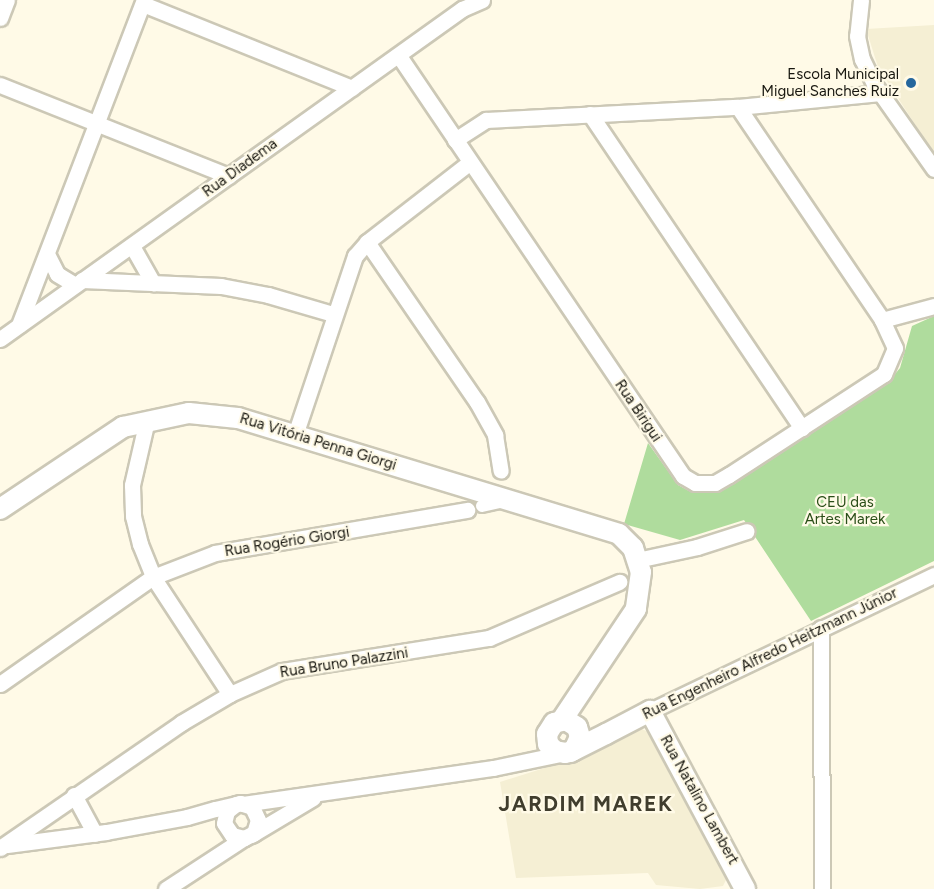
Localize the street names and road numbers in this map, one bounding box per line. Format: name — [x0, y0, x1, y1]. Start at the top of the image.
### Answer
street label: Rua Diadema — [199, 135, 281, 201]
street label: Rua Birigui — [611, 377, 665, 445]
street label: Rua Vitória Penna Giorgi — [237, 410, 399, 474]
street label: Rua Rogério Giorgi — [223, 523, 351, 561]
street label: Rua Engenheiro Alfredo Heitzmann Júnior — [640, 584, 900, 724]
street label: Rua Bruno Palazzini — [279, 644, 409, 682]
street label: Rua Natalino Lambert — [656, 732, 742, 868]

